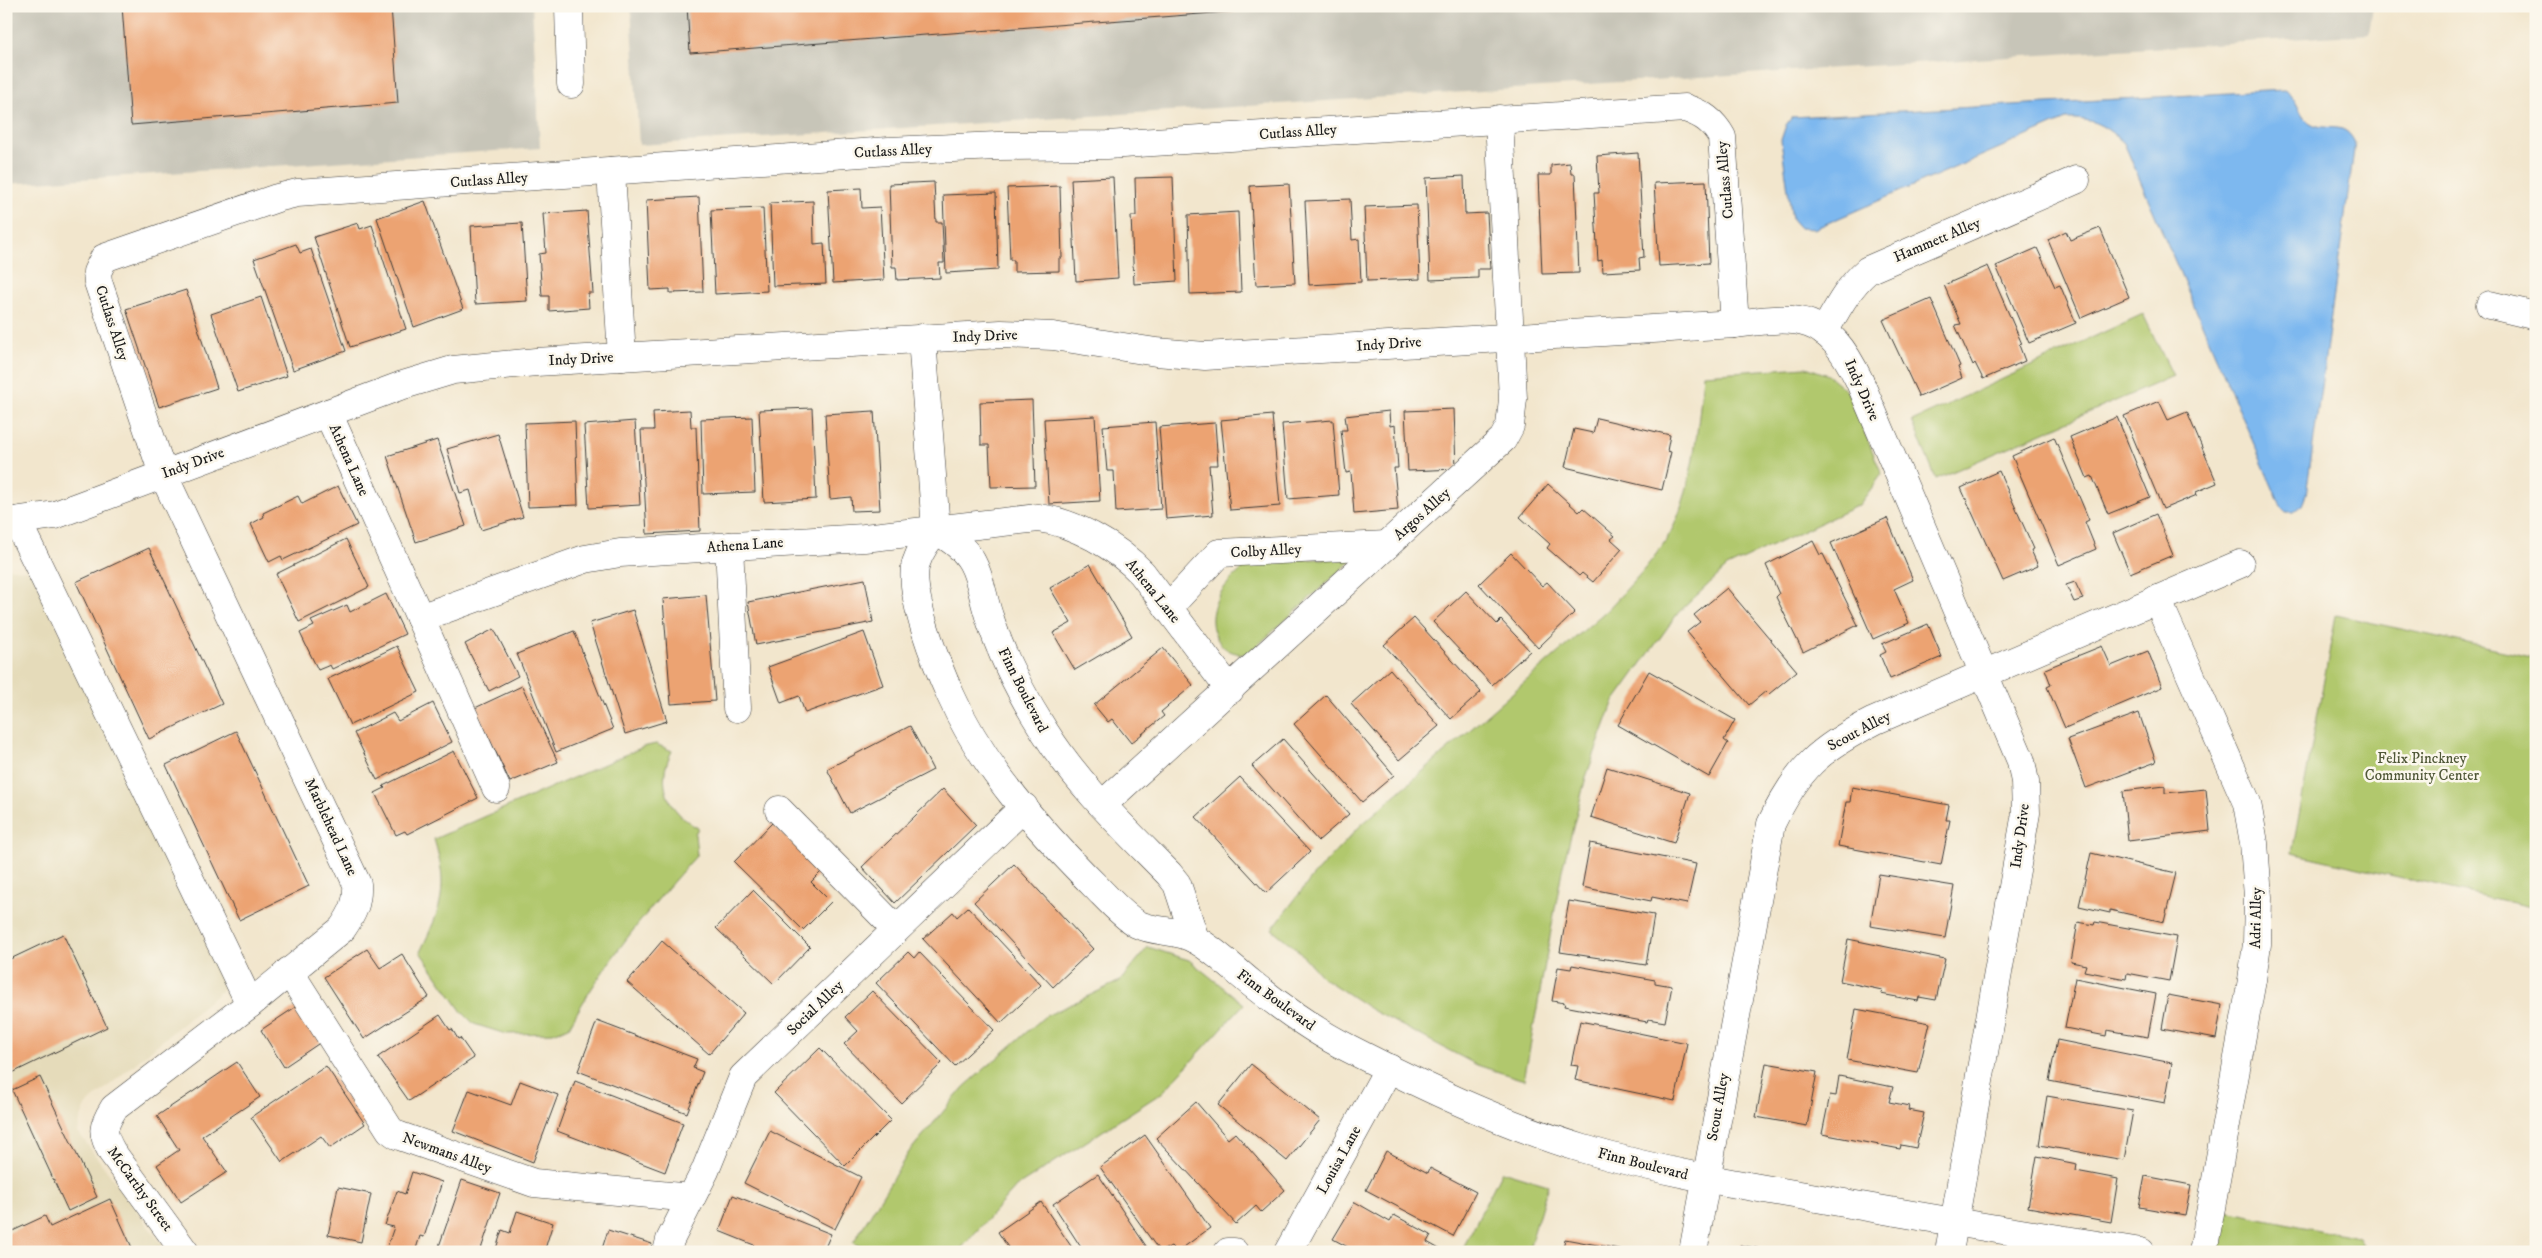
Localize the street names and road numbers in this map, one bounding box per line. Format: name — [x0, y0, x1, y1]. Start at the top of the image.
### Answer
street label: Cutlass Alley — [1258, 120, 1338, 144]
street label: Cutlass Alley — [854, 139, 933, 163]
street label: Cutlass Alley — [1712, 139, 1738, 220]
street label: Cutlass Alley — [449, 168, 529, 192]
street label: Hammett Alley — [1891, 213, 1984, 267]
street label: Cutlass Alley — [91, 283, 133, 364]
street label: Indy Drive — [952, 325, 1018, 347]
street label: Indy Drive — [1356, 332, 1422, 356]
street label: Indy Drive — [548, 348, 614, 370]
street label: Indy Drive — [1840, 356, 1884, 424]
street label: Athena Lane — [325, 421, 373, 499]
street label: Indy Drive — [159, 443, 227, 483]
street label: Argos Alley — [1390, 483, 1455, 544]
street label: Athena Lane — [706, 533, 784, 557]
street label: Colby Alley — [1230, 540, 1303, 562]
street label: Athena Lane — [1121, 555, 1185, 627]
street label: Finn Boulevard — [994, 644, 1053, 736]
street label: Scout Alley — [1824, 706, 1895, 756]
street label: Marblehead Lane — [300, 775, 362, 879]
street label: Indy Drive — [2006, 802, 2034, 870]
street label: Adri Alley — [2246, 886, 2266, 949]
street label: Finn Boulevard — [1233, 965, 1319, 1035]
street label: Social Alley — [783, 976, 848, 1040]
street label: Scout Alley — [1703, 1071, 1733, 1142]
street label: Louisa Lane — [1313, 1123, 1365, 1197]
street label: Newmans Alley — [400, 1128, 495, 1178]
street label: McCarthy Street — [103, 1143, 177, 1235]
street label: Finn Boulevard — [1596, 1144, 1691, 1185]

